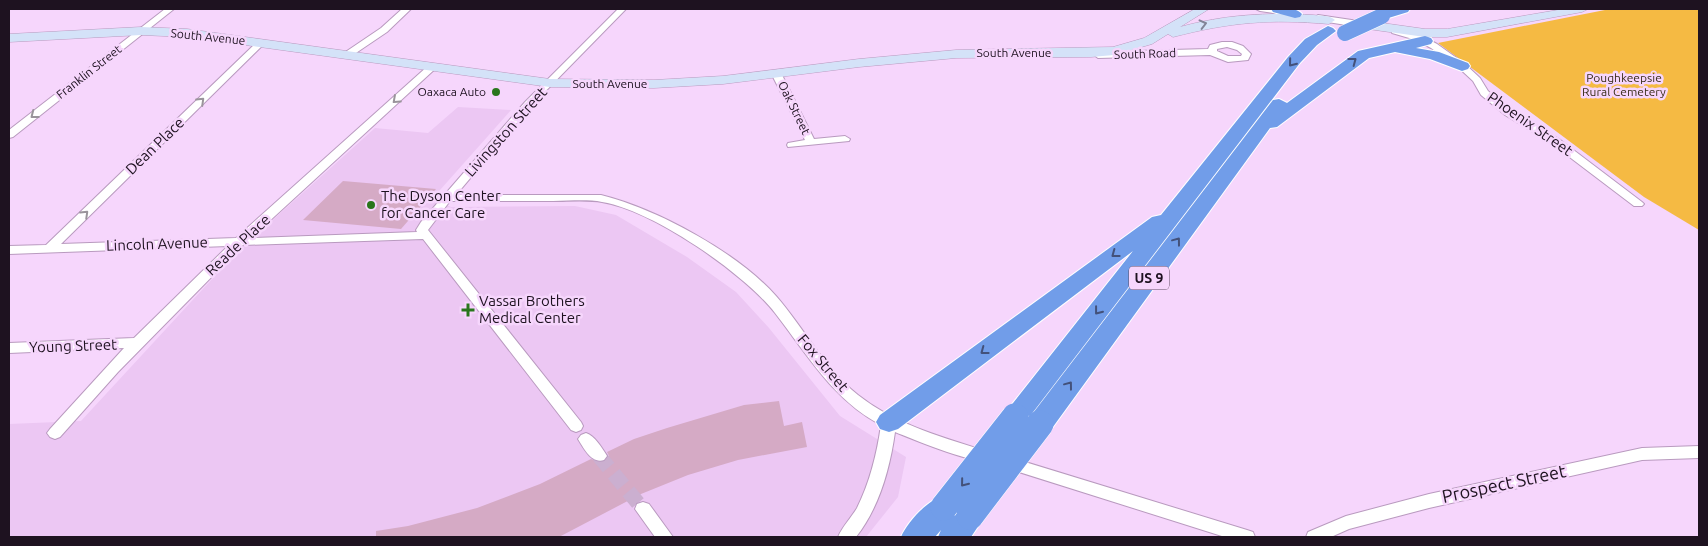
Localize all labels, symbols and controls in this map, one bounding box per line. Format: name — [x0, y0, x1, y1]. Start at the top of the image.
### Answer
one-way arrow — [1198, 19, 1207, 30]
street label: South Avenue — [170, 26, 246, 47]
street label: Franklin Street — [54, 42, 124, 101]
street label: South Avenue — [977, 46, 1051, 59]
street label: South Road — [1114, 46, 1176, 61]
one-way arrow — [1290, 57, 1298, 66]
one-way arrow — [1347, 58, 1357, 67]
park label: Poughkeepsie Rural Cemetery — [1582, 71, 1666, 98]
street label: South Avenue — [573, 77, 647, 90]
street label: Oak Street — [776, 79, 813, 137]
street label: Livingston Street — [461, 83, 550, 180]
place label: Oaxaca Auto — [418, 85, 486, 98]
marker: Oaxaca Auto — [490, 86, 502, 98]
street label: Phoenix Street — [1485, 88, 1576, 159]
one-way arrow — [393, 94, 402, 103]
one-way arrow — [196, 97, 205, 106]
one-way arrow — [31, 110, 40, 118]
street label: Dean Place — [122, 114, 187, 178]
place label: The Dyson Center for Cancer Care — [381, 187, 501, 221]
marker: The Dyson Center for Cancer Care — [365, 199, 377, 211]
one-way arrow — [79, 211, 88, 220]
street label: Reade Place — [202, 211, 273, 279]
street label: Lincoln Avenue — [106, 233, 208, 254]
one-way arrow — [1171, 237, 1180, 247]
one-way arrow — [1111, 248, 1121, 257]
road number: US 9 — [1129, 266, 1169, 290]
place label: Vassar Brothers Medical Center — [479, 292, 585, 326]
marker: Vassar Brothers Medical Center — [461, 303, 475, 317]
one-way arrow — [1095, 305, 1103, 314]
street label: Fox Street — [795, 331, 852, 395]
street label: Young Street — [29, 335, 117, 356]
one-way arrow — [980, 345, 990, 354]
one-way arrow — [1063, 381, 1072, 391]
street label: Prospect Street — [1440, 460, 1568, 506]
one-way arrow — [960, 477, 969, 486]

